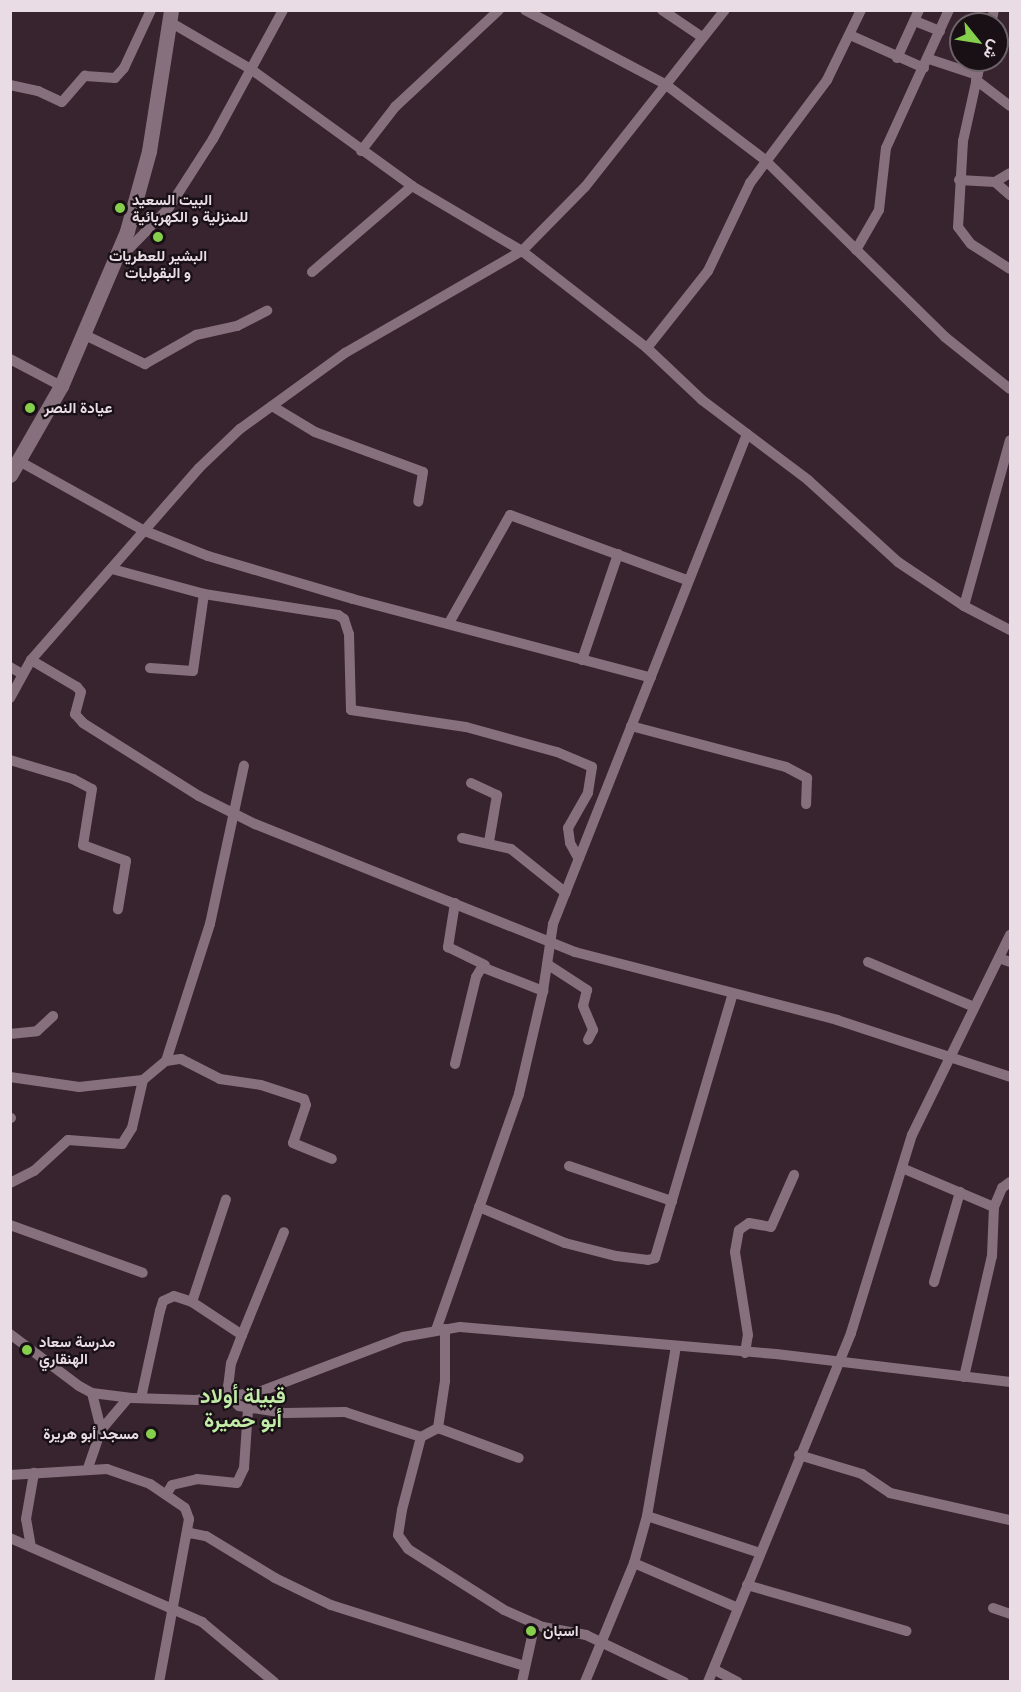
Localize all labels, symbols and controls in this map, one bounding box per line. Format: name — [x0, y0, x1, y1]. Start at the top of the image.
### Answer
north arrow — [949, 12, 1009, 72]
text: ش — [979, 37, 1006, 63]
place label: البيت السعيد للمنزلية و الكهربائية — [132, 190, 248, 225]
marker: البيت السعيد للمنزلية و الكهربائية — [113, 201, 127, 215]
marker: البشير للعطريات و البقوليات — [151, 230, 165, 244]
place label: البشير للعطريات و البقوليات — [109, 246, 207, 281]
marker: عيادة النصر — [21, 399, 39, 417]
place label: عيادة النصر — [44, 399, 112, 417]
place label: مدرسة سعاد الهنقاري — [39, 1332, 115, 1367]
marker: مدرسة سعاد الهنقاري — [20, 1343, 34, 1357]
district label: قبيلة أولاد أبو حميرة — [200, 1382, 286, 1432]
place label: مسجد أبو هريرة — [43, 1425, 139, 1443]
marker: مسجد أبو هريرة — [144, 1427, 158, 1441]
place label: اسبان — [543, 1622, 579, 1640]
marker: اسبان — [524, 1624, 538, 1638]

